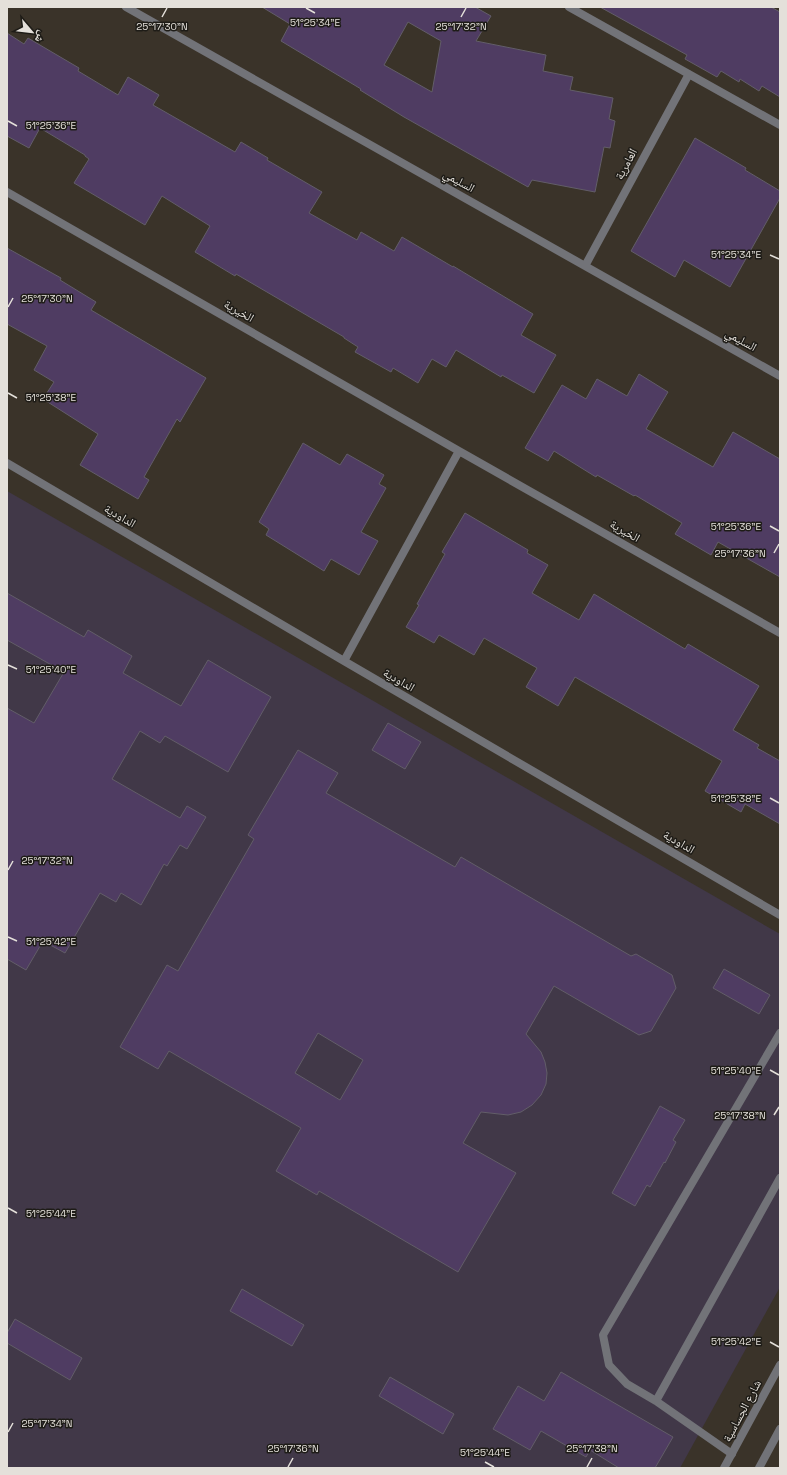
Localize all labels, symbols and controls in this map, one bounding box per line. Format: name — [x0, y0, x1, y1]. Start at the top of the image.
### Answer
north arrow — [12, 12, 52, 52]
text: 51°25'34"E — [290, 16, 340, 29]
text: 25°17'30"N — [136, 20, 188, 33]
text: 25°17'32"N — [435, 20, 487, 33]
text: ش — [31, 28, 50, 45]
text: 51°25'36"E — [26, 119, 77, 132]
street label: العامرية — [611, 145, 641, 182]
street label: السليمي — [439, 166, 478, 198]
text: 51°25'34"E — [711, 248, 761, 261]
text: 25°17'30"N — [21, 292, 73, 305]
street label: الخيرية — [221, 296, 257, 326]
street label: السليمي — [721, 325, 760, 357]
text: 51°25'38"E — [26, 391, 77, 404]
street label: الداودية — [101, 501, 139, 532]
street label: الخيرية — [607, 516, 643, 546]
text: 51°25'36"E — [711, 520, 762, 533]
text: 25°17'36"N — [714, 547, 766, 560]
text: 51°25'40"E — [26, 663, 77, 676]
street label: الداودية — [380, 665, 418, 696]
text: 51°25'38"E — [711, 792, 762, 805]
street label: الداودية — [660, 827, 698, 858]
text: 25°17'32"N — [21, 854, 73, 867]
text: 51°25'42"E — [26, 935, 76, 948]
text: 51°25'40"E — [711, 1064, 762, 1077]
text: 25°17'38"N — [714, 1109, 766, 1122]
text: 51°25'44"E — [26, 1207, 76, 1220]
text: 51°25'42"E — [711, 1335, 761, 1348]
street label: شارع الجساسية — [719, 1377, 765, 1445]
text: 25°17'34"N — [22, 1417, 72, 1430]
text: 25°17'36"N — [267, 1442, 319, 1455]
text: 25°17'38"N — [566, 1442, 618, 1455]
text: 51°25'44"E — [460, 1446, 510, 1459]

